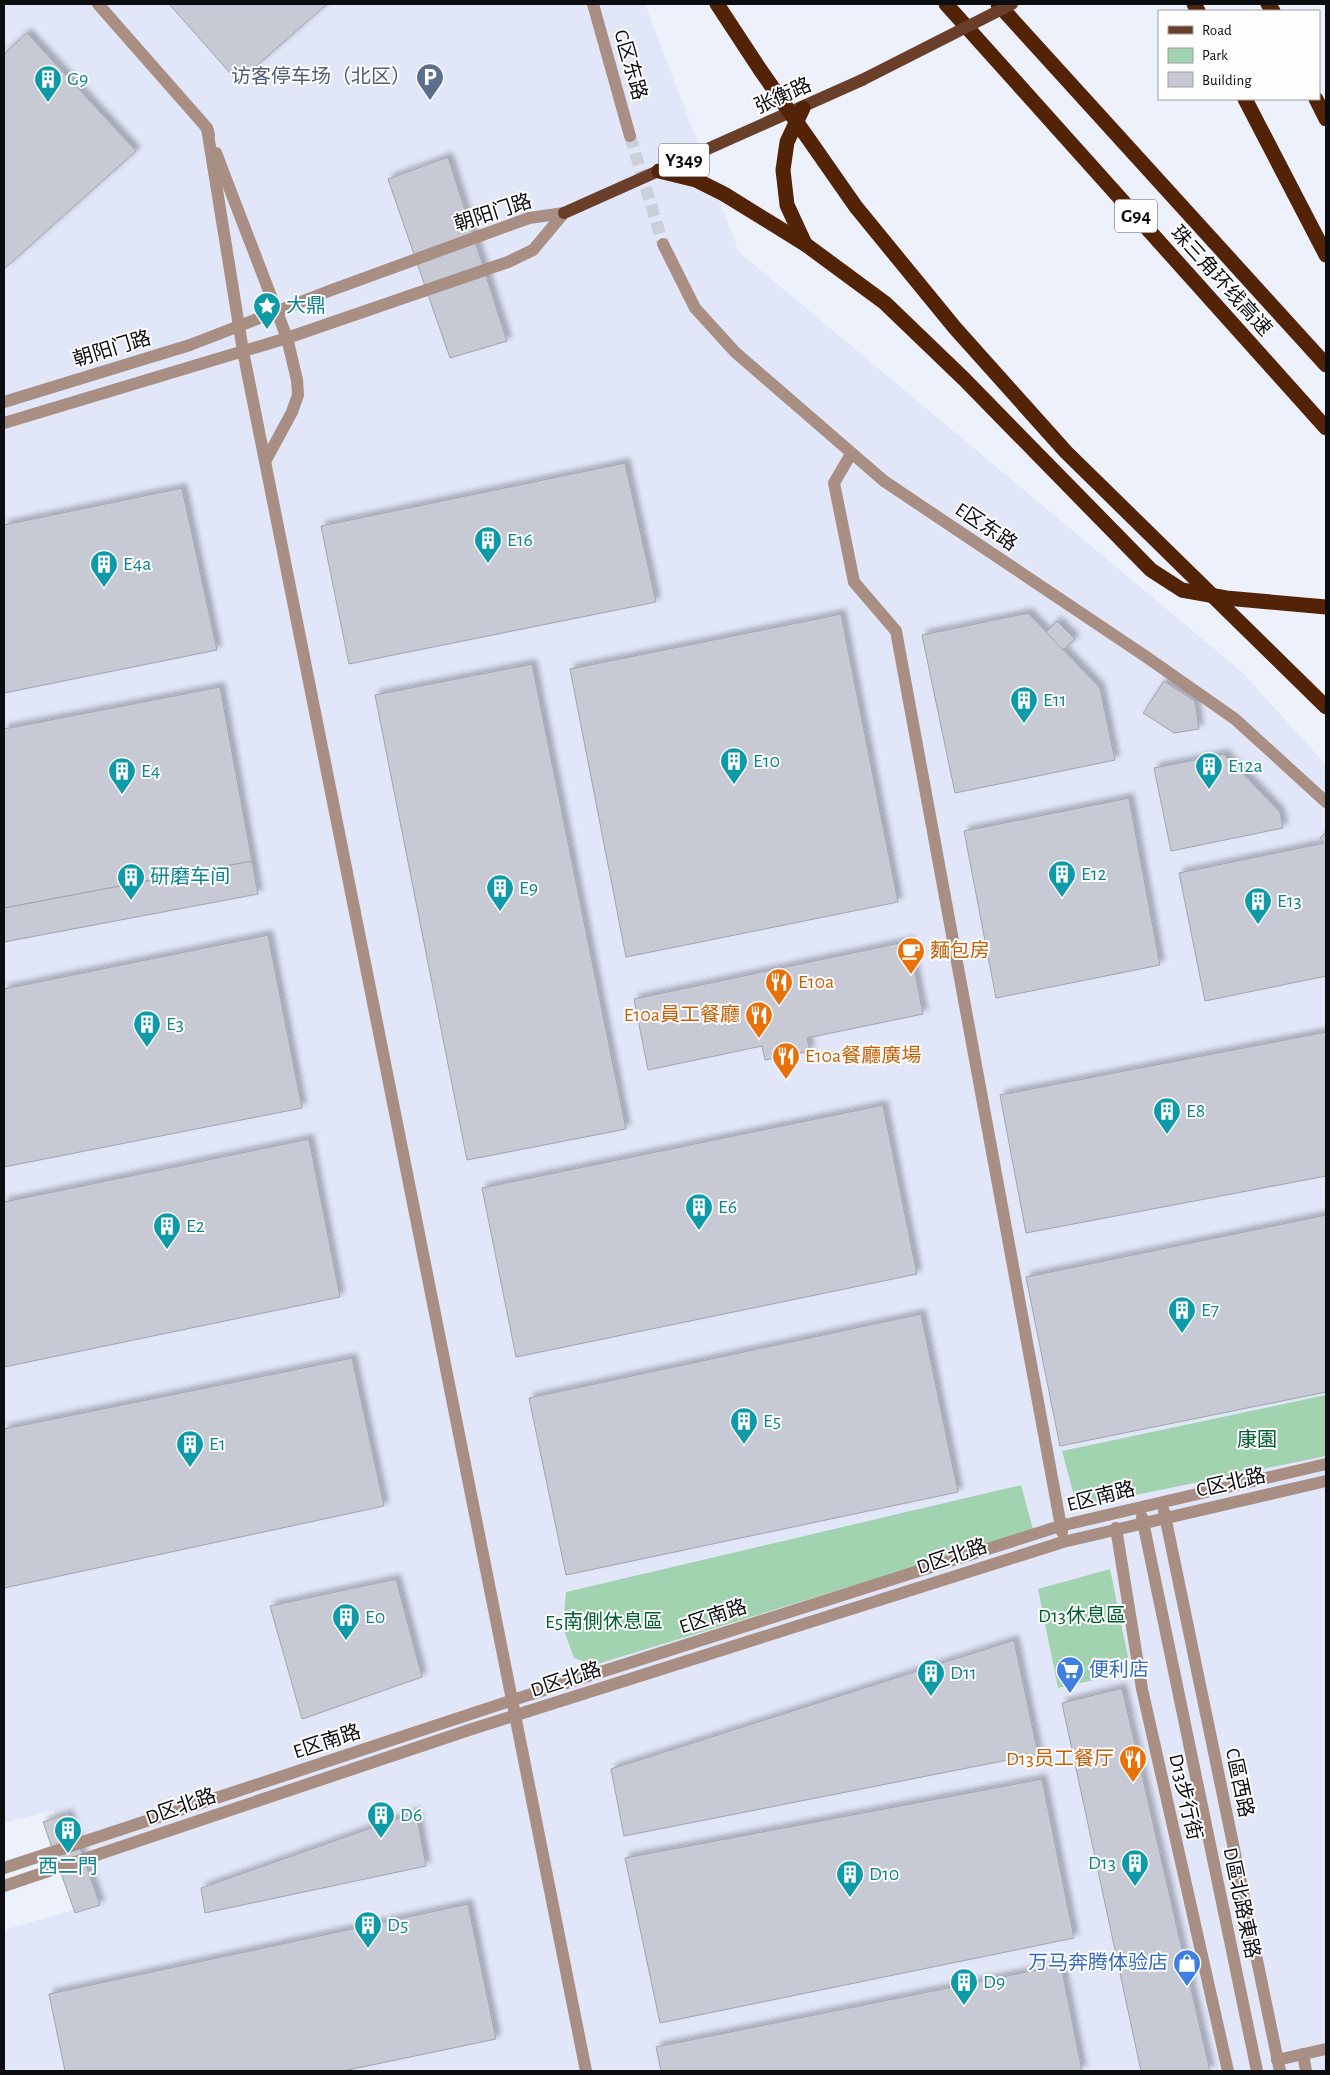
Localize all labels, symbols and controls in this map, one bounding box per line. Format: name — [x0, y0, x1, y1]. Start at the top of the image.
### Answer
legend — [1158, 10, 1320, 100]
text: Road — [1202, 23, 1232, 38]
street label: G区东路 — [610, 27, 650, 102]
text: Park — [1202, 48, 1228, 63]
parking icon: 访客停车场（北区） — [415, 62, 445, 101]
building icon: G9 — [33, 64, 63, 103]
place label: 访客停车场（北区） — [231, 65, 411, 87]
place label: G9 — [67, 69, 88, 89]
text: Building — [1202, 73, 1252, 88]
street label: 张衡路 — [751, 74, 814, 117]
road number: Y349 — [659, 144, 709, 176]
street label: 朝阳门路 — [452, 190, 534, 235]
road number: G94 — [1115, 200, 1157, 232]
street label: 珠三角环线高速 — [1167, 221, 1277, 340]
place icon: 大鼎 — [252, 291, 282, 330]
place label: 大鼎 — [286, 295, 326, 316]
street label: 朝阳门路 — [71, 327, 153, 370]
street label: E区东路 — [952, 498, 1021, 555]
building icon: E16 — [473, 525, 503, 564]
place label: E16 — [507, 530, 533, 550]
building icon: E4a — [89, 549, 119, 588]
place label: E4a — [123, 554, 152, 574]
building icon: E11 — [1009, 685, 1039, 724]
place label: E11 — [1043, 690, 1066, 710]
building icon: E10 — [719, 746, 749, 785]
place label: E10 — [753, 751, 780, 771]
building icon: E12a — [1194, 751, 1224, 790]
building icon: E4 — [107, 756, 137, 795]
place label: E12a — [1228, 756, 1263, 776]
place label: E4 — [141, 761, 160, 781]
building icon: E12 — [1047, 859, 1077, 898]
building icon: 研磨车间 — [116, 862, 146, 901]
place label: E12 — [1081, 864, 1107, 884]
place label: 研磨车间 — [150, 866, 230, 887]
building icon: E9 — [485, 873, 515, 912]
place label: E9 — [519, 878, 538, 898]
building icon: E13 — [1243, 886, 1273, 925]
place label: E13 — [1277, 891, 1302, 911]
cafe icon: 麵包房 — [896, 936, 926, 975]
place label: 麵包房 — [930, 940, 990, 961]
restaurant icon: E10a — [764, 967, 794, 1006]
place label: E10a — [798, 972, 834, 992]
restaurant icon: E10a員工餐廳 — [744, 1000, 774, 1039]
place label: E10a員工餐廳 — [624, 1004, 740, 1025]
building icon: E3 — [132, 1009, 162, 1048]
place label: E3 — [166, 1014, 184, 1034]
restaurant icon: E10a餐廳廣場 — [771, 1041, 801, 1080]
place label: E10a餐廳廣場 — [805, 1045, 921, 1066]
building icon: E8 — [1152, 1096, 1182, 1135]
place label: E8 — [1186, 1101, 1205, 1121]
building icon: E6 — [684, 1192, 714, 1231]
place label: E6 — [718, 1197, 737, 1217]
building icon: E2 — [152, 1211, 182, 1250]
place label: E2 — [186, 1216, 205, 1236]
building icon: E7 — [1167, 1295, 1197, 1334]
place label: E7 — [1201, 1300, 1219, 1320]
building icon: E5 — [729, 1406, 759, 1445]
place label: E5 — [763, 1411, 781, 1431]
building icon: E1 — [175, 1429, 205, 1468]
park label: 康園 — [1237, 1429, 1277, 1450]
place label: E1 — [209, 1434, 226, 1454]
street label: C区北路 — [1194, 1464, 1268, 1501]
street label: E区南路 — [1065, 1478, 1137, 1515]
street label: D区北路 — [914, 1535, 990, 1578]
street label: E区南路 — [676, 1596, 749, 1637]
building icon: E0 — [331, 1602, 361, 1641]
park label: D13休息區 — [1038, 1604, 1126, 1626]
place label: E0 — [365, 1607, 385, 1627]
park label: E5南側休息區 — [545, 1610, 663, 1632]
supermarket icon: 便利店 — [1055, 1655, 1085, 1694]
street label: D区北路 — [528, 1658, 604, 1701]
building icon: D11 — [916, 1658, 946, 1697]
place label: 便利店 — [1089, 1659, 1149, 1680]
place label: D11 — [950, 1663, 977, 1683]
street label: E区南路 — [290, 1721, 363, 1762]
restaurant icon: D13员工餐厅 — [1118, 1744, 1148, 1783]
street label: C區西路 — [1222, 1746, 1257, 1820]
place label: D13员工餐厅 — [1006, 1748, 1114, 1769]
street label: D13步行街 — [1165, 1752, 1206, 1842]
street label: D区北路 — [143, 1785, 219, 1828]
building icon: D6 — [366, 1800, 396, 1839]
place label: D6 — [400, 1805, 422, 1825]
building icon: 西二門 — [53, 1815, 83, 1854]
street label: D區北路東路 — [1219, 1845, 1263, 1960]
building icon: D13 — [1120, 1848, 1150, 1887]
place label: D13 — [1088, 1853, 1116, 1873]
place label: 西二門 — [38, 1857, 98, 1877]
building icon: D10 — [835, 1859, 865, 1898]
place label: D10 — [869, 1864, 899, 1884]
building icon: D5 — [353, 1910, 383, 1949]
place label: D5 — [387, 1915, 408, 1935]
shop icon: 万马奔腾体验店 — [1172, 1948, 1202, 1987]
place label: 万马奔腾体验店 — [1028, 1952, 1168, 1973]
building icon: D9 — [949, 1967, 979, 2006]
place label: D9 — [983, 1972, 1005, 1992]

